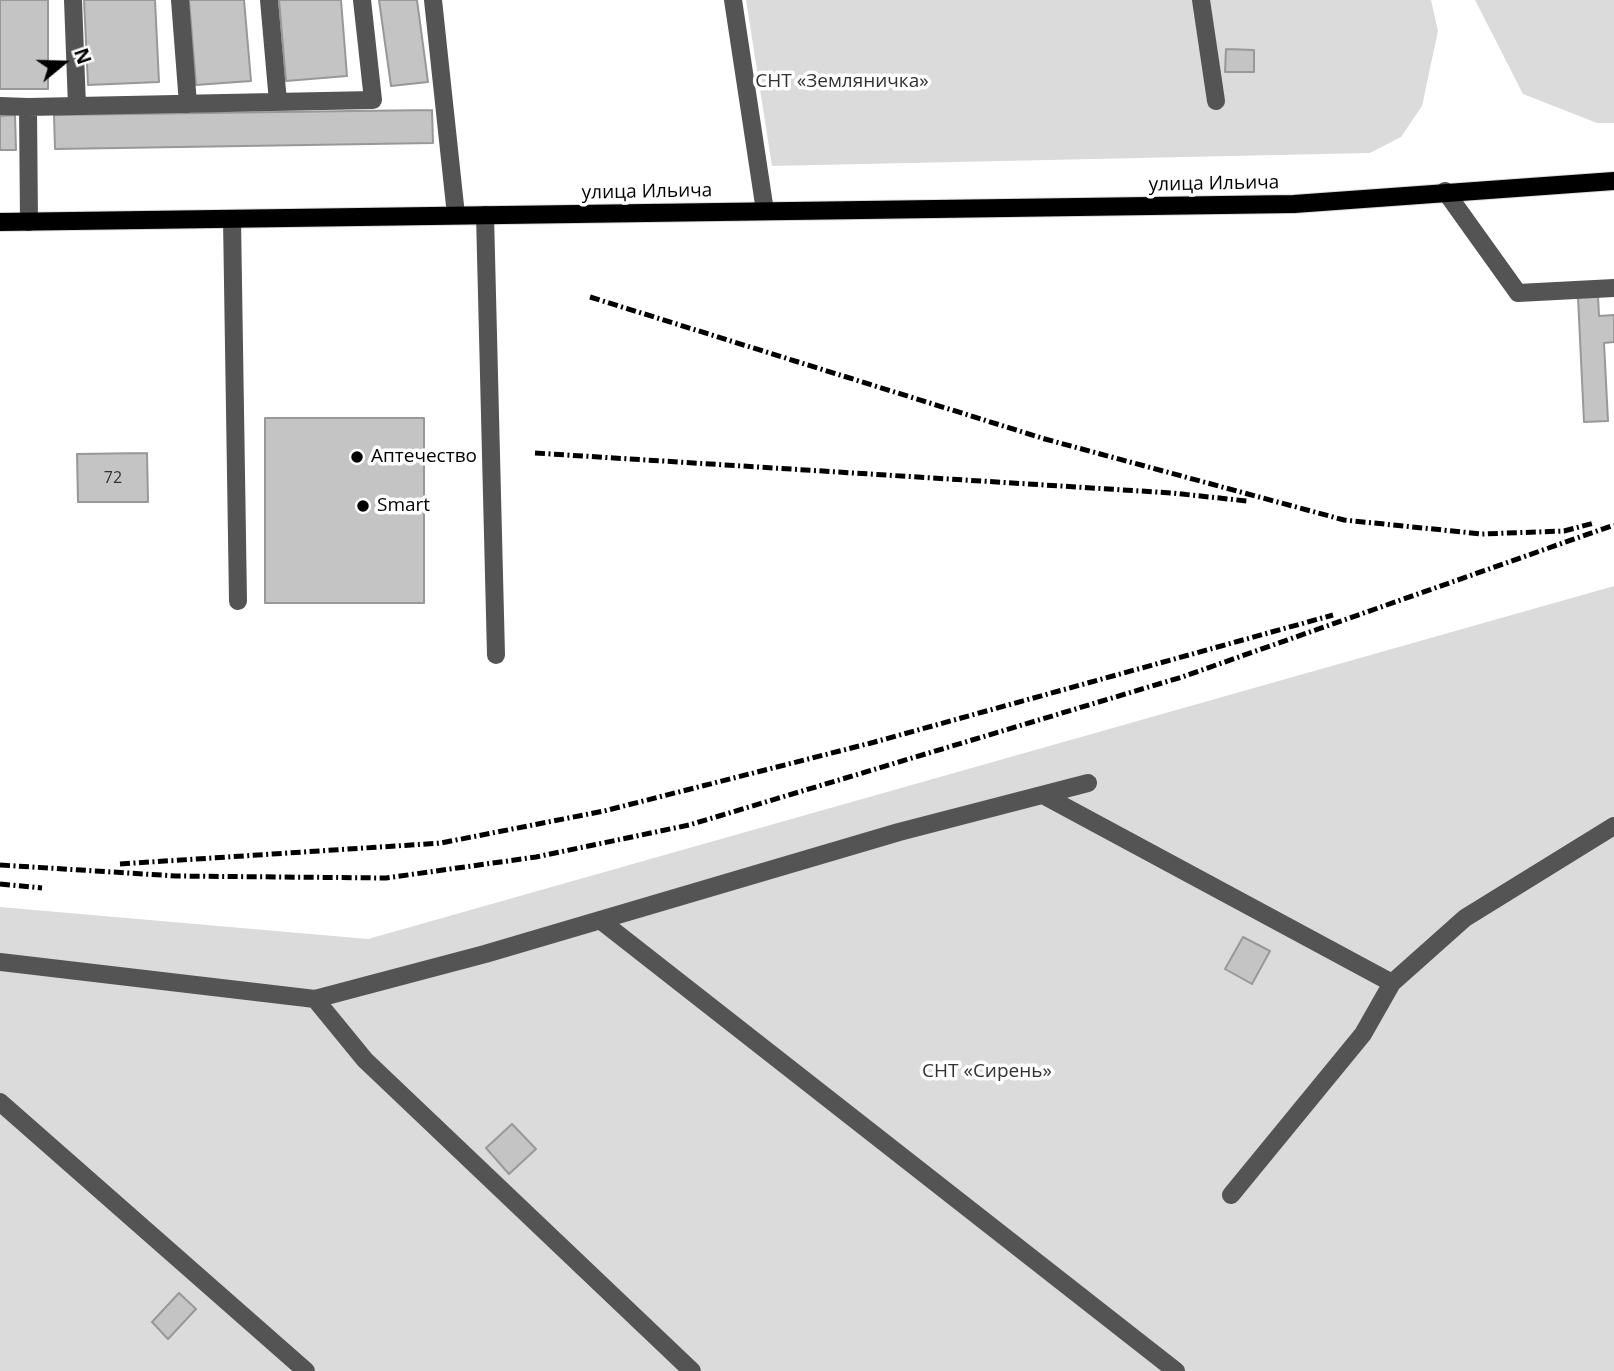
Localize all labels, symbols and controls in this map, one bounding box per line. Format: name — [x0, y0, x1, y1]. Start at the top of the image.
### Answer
north arrow — [28, 28, 98, 98]
text: N — [68, 45, 98, 68]
park label: СНТ «Земляничка» — [755, 71, 929, 93]
street label: улица Ильича — [1149, 171, 1279, 197]
street label: улица Ильича — [582, 179, 712, 205]
place label: Аптечество — [371, 446, 477, 468]
marker: Аптечество — [349, 449, 365, 465]
house number: 72 — [104, 468, 122, 488]
place label: Smart — [377, 495, 430, 517]
marker: Smart — [355, 498, 371, 514]
park label: СНТ «Сирень» — [922, 1061, 1052, 1083]

